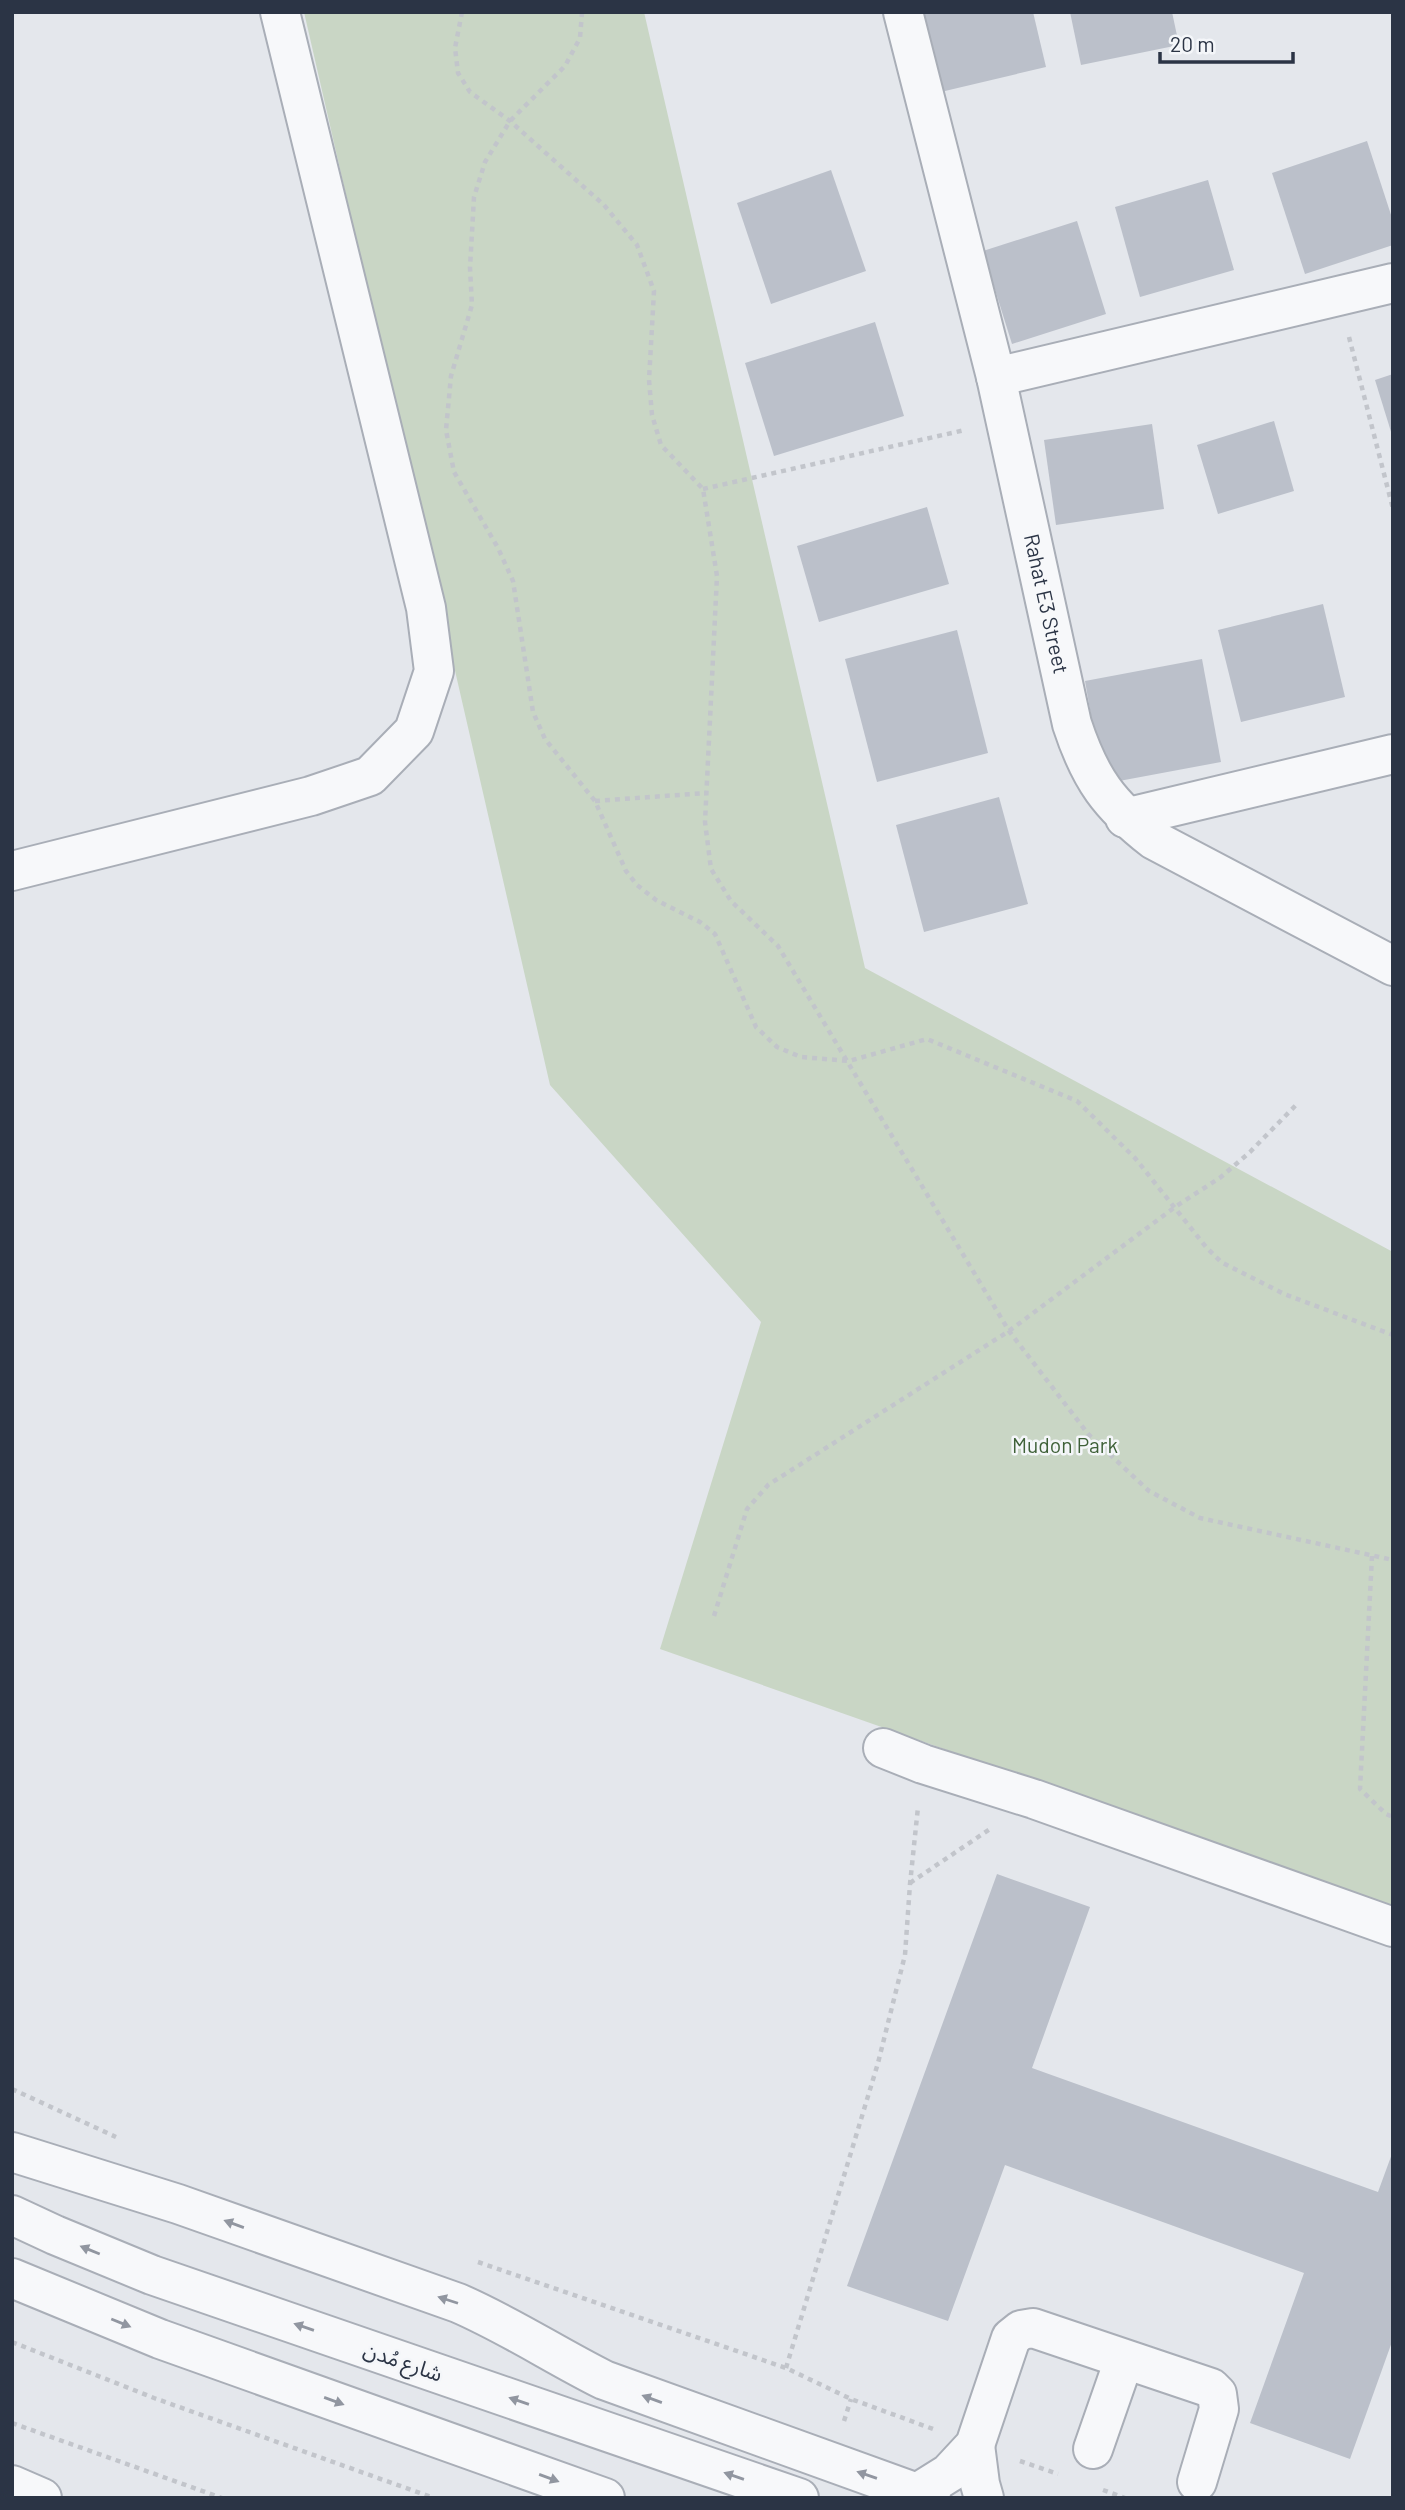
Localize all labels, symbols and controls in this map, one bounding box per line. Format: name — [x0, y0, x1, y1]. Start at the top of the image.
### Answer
scale bar — [1160, 21, 1293, 65]
text: 20 m — [1170, 31, 1215, 56]
street label: Rahat E3 Street — [1020, 531, 1075, 676]
park label: Mudon Park — [1012, 1432, 1118, 1457]
one-way arrow — [223, 2218, 244, 2229]
one-way arrow — [79, 2244, 100, 2255]
one-way arrow — [438, 2294, 459, 2305]
one-way arrow — [110, 2317, 131, 2328]
one-way arrow — [293, 2321, 314, 2332]
street label: شارع مُدن — [359, 2335, 446, 2389]
one-way arrow — [642, 2393, 663, 2404]
one-way arrow — [508, 2395, 529, 2406]
one-way arrow — [324, 2396, 345, 2407]
one-way arrow — [856, 2469, 877, 2480]
one-way arrow — [723, 2470, 744, 2480]
one-way arrow — [538, 2472, 559, 2483]

